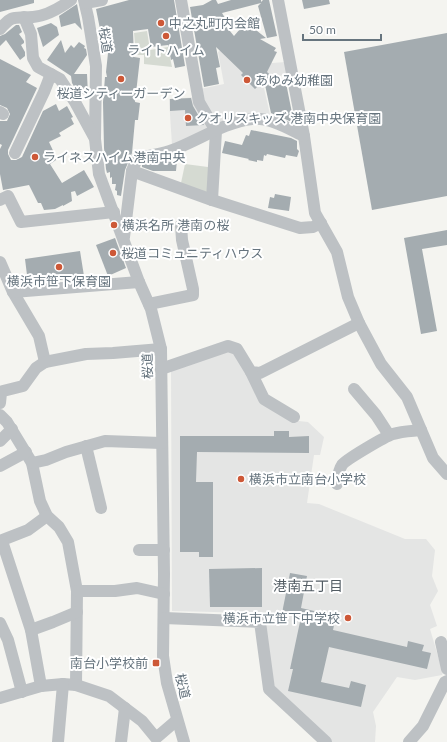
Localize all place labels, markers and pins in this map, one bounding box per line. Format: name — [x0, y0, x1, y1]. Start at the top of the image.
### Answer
place label: 中之丸町内会館 — [169, 15, 260, 31]
marker: 中之丸町内会館 — [156, 18, 166, 28]
marker: ライトハイム — [161, 31, 171, 41]
place label: ライトハイム — [127, 42, 205, 58]
place label: あゆみ幼稚園 — [255, 72, 333, 88]
marker: 桜道シティーガーデン — [116, 74, 126, 84]
marker: あゆみ幼稚園 — [242, 75, 252, 85]
place label: 桜道シティーガーデン — [56, 85, 186, 101]
place label: クオリスキッズ 港南中央保育園 — [196, 110, 381, 126]
marker: クオリスキッズ 港南中央保育園 — [183, 113, 193, 123]
place label: ライネスハイム港南中央 — [43, 149, 185, 165]
marker: ライネスハイム港南中央 — [30, 152, 40, 162]
place label: 横浜名所 港南の桜 — [122, 217, 229, 233]
marker: 横浜名所 港南の桜 — [109, 220, 119, 230]
place label: 桜道コミュニティハウス — [121, 245, 263, 261]
marker: 桜道コミュニティハウス — [108, 248, 118, 258]
marker: 横浜市笹下保育園 — [54, 262, 64, 272]
place label: 横浜市笹下保育園 — [7, 273, 111, 289]
place label: 横浜市立南台小学校 — [249, 471, 366, 487]
marker: 横浜市立南台小学校 — [236, 474, 246, 484]
place label: 横浜市立笹下中学校 — [223, 610, 340, 626]
marker: 横浜市立笹下中学校 — [343, 613, 353, 623]
place label: 南台小学校前 — [70, 655, 148, 671]
marker: 南台小学校前 — [151, 658, 161, 668]

